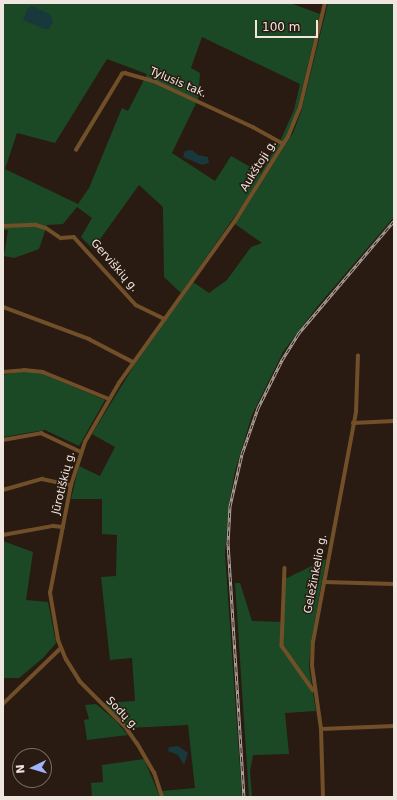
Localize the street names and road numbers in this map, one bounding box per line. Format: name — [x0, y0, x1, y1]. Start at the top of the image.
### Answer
street label: Tylusis tak. — [148, 65, 208, 101]
street label: Aukštoji g. — [238, 138, 280, 194]
street label: Gerviškių g. — [88, 237, 140, 295]
street label: Jūrotiškių g. — [50, 450, 78, 516]
street label: Geležinkelio g. — [302, 533, 330, 615]
street label: Sodų g. — [103, 694, 141, 734]

